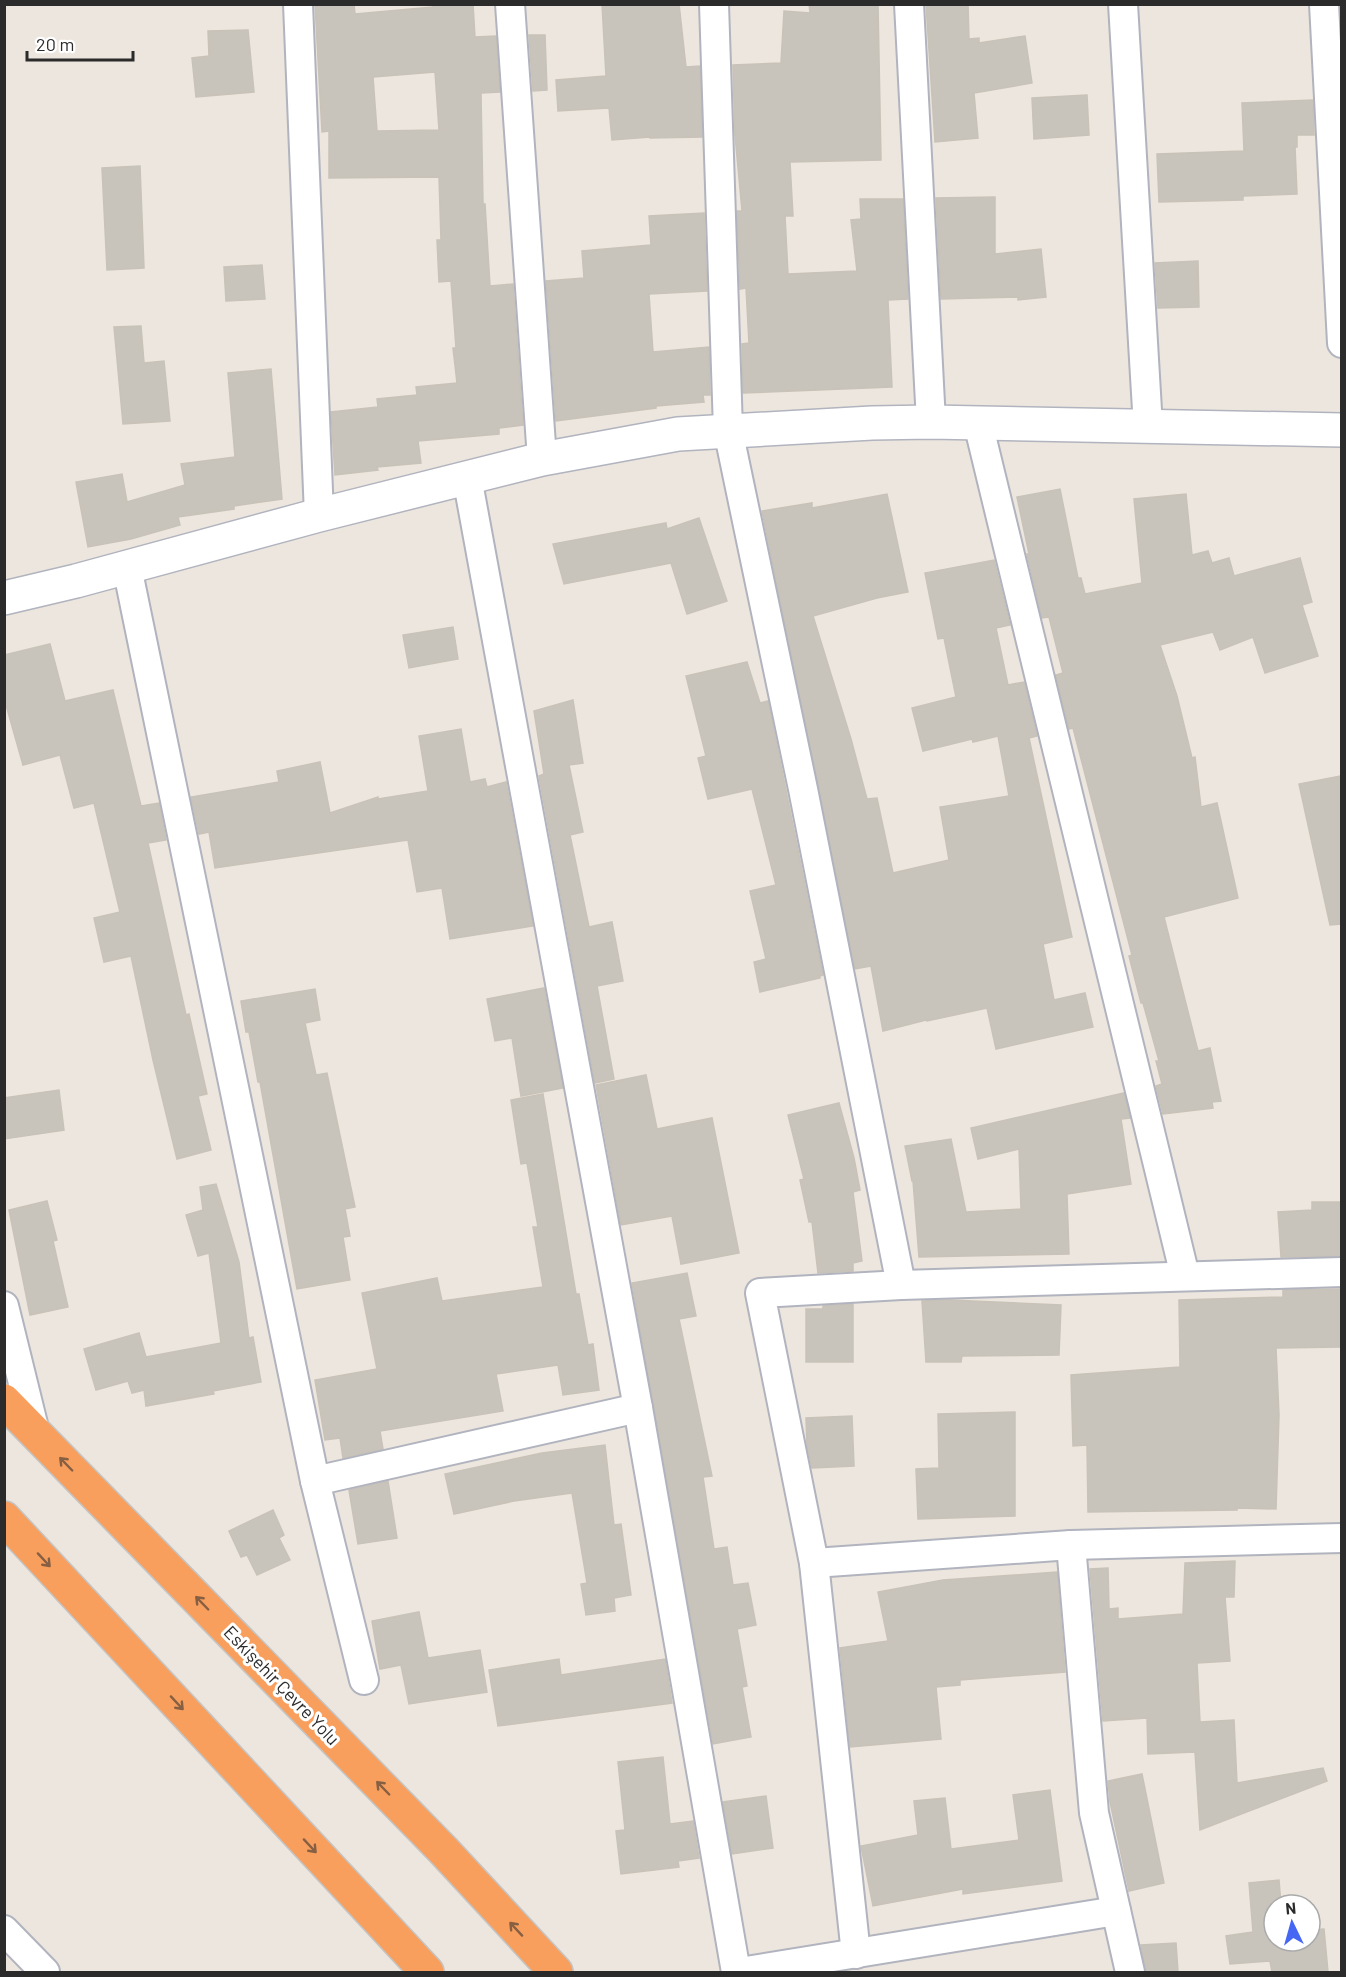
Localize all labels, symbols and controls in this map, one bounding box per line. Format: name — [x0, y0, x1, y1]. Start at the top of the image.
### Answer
scale bar — [27, 24, 134, 62]
text: 20 m — [36, 33, 74, 55]
one-way arrow — [59, 1456, 73, 1471]
one-way arrow — [37, 1553, 52, 1568]
one-way arrow — [195, 1596, 210, 1611]
street label: Eskişehir Çevre Yolu — [220, 1621, 344, 1749]
one-way arrow — [170, 1695, 184, 1710]
one-way arrow — [375, 1780, 390, 1795]
one-way arrow — [303, 1838, 317, 1853]
north arrow — [1262, 1893, 1322, 1953]
text: N — [1285, 1898, 1297, 1917]
one-way arrow — [509, 1922, 524, 1937]

